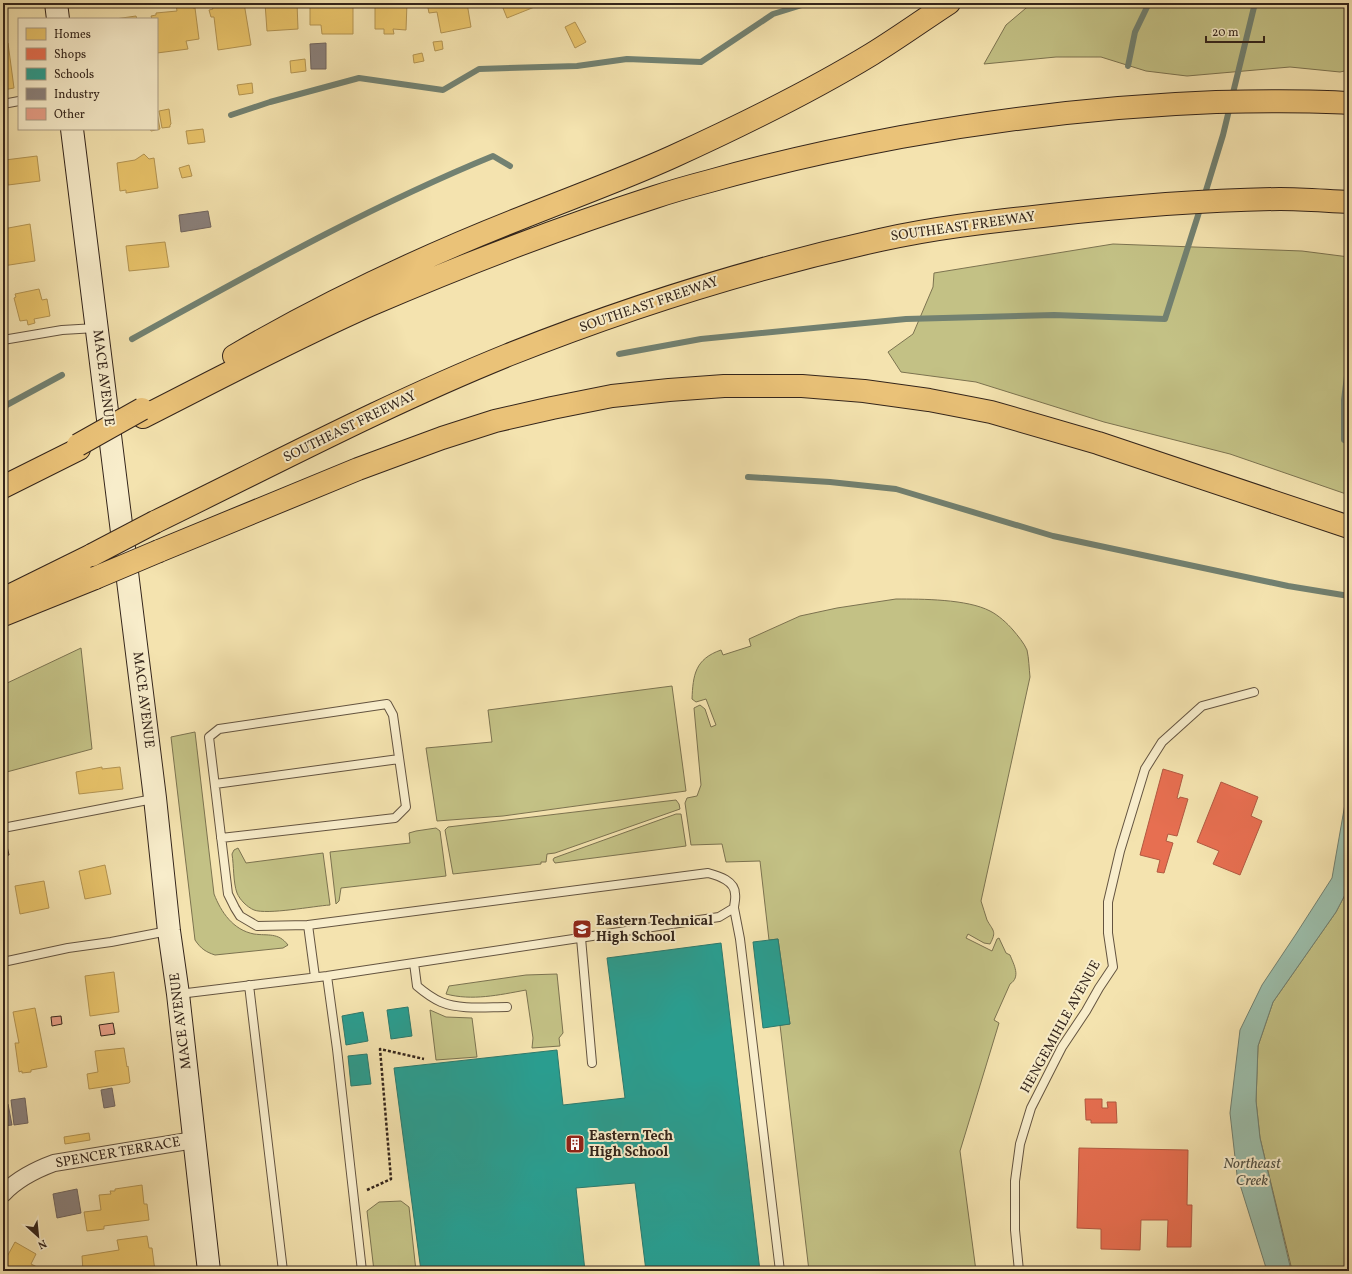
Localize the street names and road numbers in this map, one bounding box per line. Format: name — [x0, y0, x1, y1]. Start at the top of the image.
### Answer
street label: SOUTHEAST FREEWAY — [890, 207, 1037, 247]
street label: SOUTHEAST FREEWAY — [577, 272, 721, 338]
street label: MACE AVENUE — [88, 329, 118, 427]
street label: SOUTHEAST FREEWAY — [280, 386, 420, 467]
street label: MACE AVENUE — [128, 651, 158, 749]
street label: HENGEMIHLE AVENUE — [1016, 957, 1106, 1097]
street label: MACE AVENUE — [166, 972, 196, 1070]
street label: SPENCER TERRACE — [54, 1133, 182, 1173]

